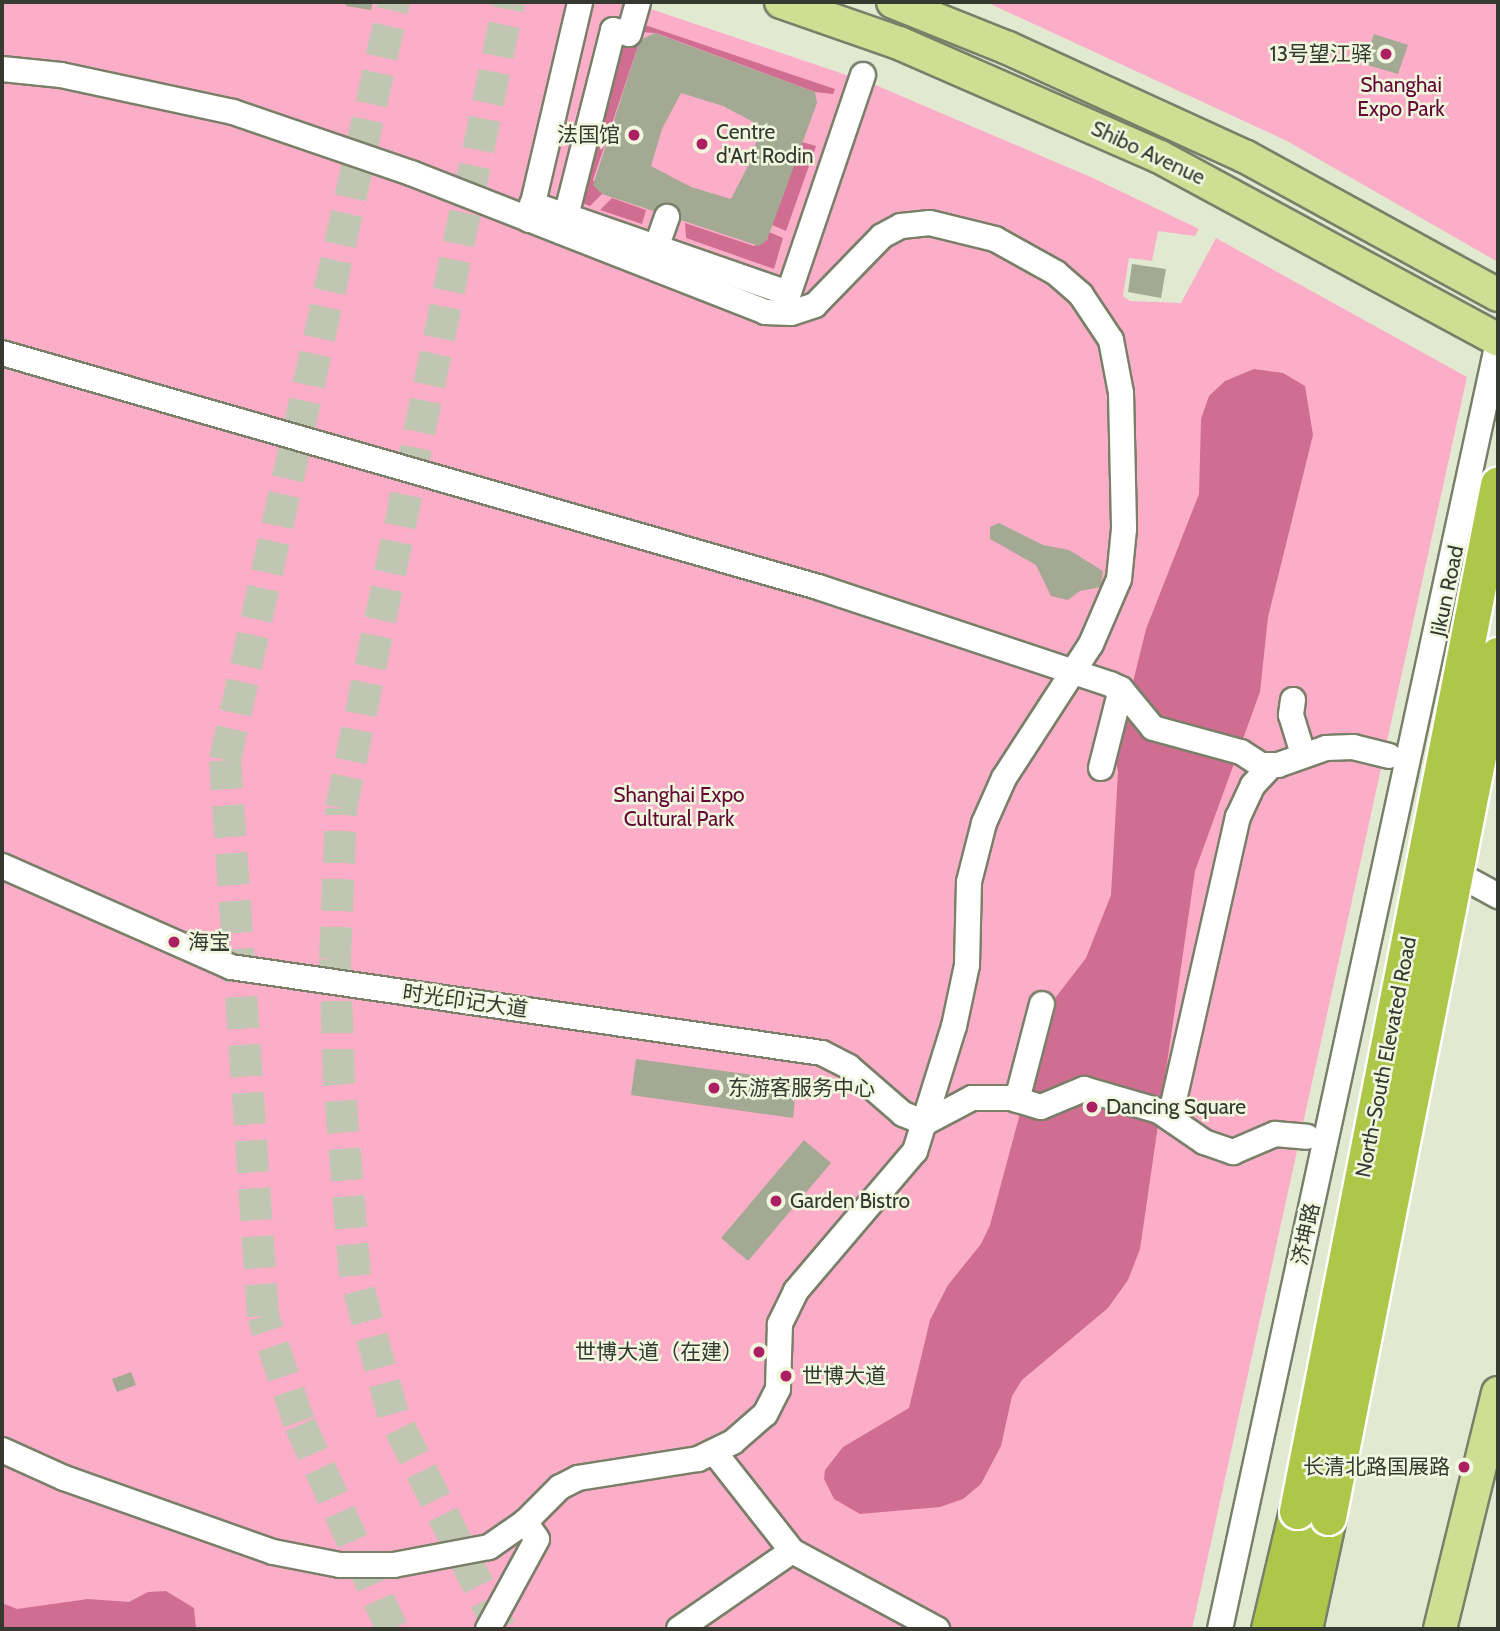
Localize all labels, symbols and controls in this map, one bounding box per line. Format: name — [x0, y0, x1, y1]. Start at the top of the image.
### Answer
place label: 13号望江驿 — [1270, 41, 1372, 67]
marker: 13号望江驿 — [1378, 46, 1394, 62]
park label: Shanghai Expo Park — [1357, 72, 1445, 122]
street label: Shibo Avenue — [1087, 116, 1209, 190]
place label: Centre d'Art Rodin — [716, 119, 813, 169]
place label: 法国馆 — [557, 122, 620, 148]
marker: 法国馆 — [626, 127, 642, 143]
marker: Centre d'Art Rodin — [694, 136, 710, 152]
street label: Jikun Road — [1425, 543, 1469, 639]
park label: Shanghai Expo Cultural Park — [613, 782, 745, 832]
place label: 海宝 — [188, 929, 230, 955]
marker: 海宝 — [166, 934, 182, 950]
street label: North-South Elevated Road — [1350, 935, 1422, 1179]
street label: 时光印记大道 — [401, 980, 529, 1022]
place label: 东游客服务中心 — [728, 1075, 875, 1101]
marker: 东游客服务中心 — [706, 1080, 722, 1096]
place label: Dancing Square — [1106, 1094, 1246, 1120]
marker: Dancing Square — [1084, 1099, 1100, 1115]
place label: Garden Bistro — [790, 1188, 910, 1214]
marker: Garden Bistro — [768, 1193, 784, 1209]
street label: 济坤路 — [1287, 1201, 1325, 1267]
place label: 世博大道（在建） — [575, 1339, 743, 1365]
marker: 世博大道（在建） — [749, 1342, 769, 1362]
place label: 世博大道 — [802, 1363, 886, 1389]
marker: 世博大道 — [776, 1366, 796, 1386]
place label: 长清北路国展路 — [1303, 1454, 1450, 1480]
marker: 长清北路国展路 — [1456, 1459, 1472, 1475]

